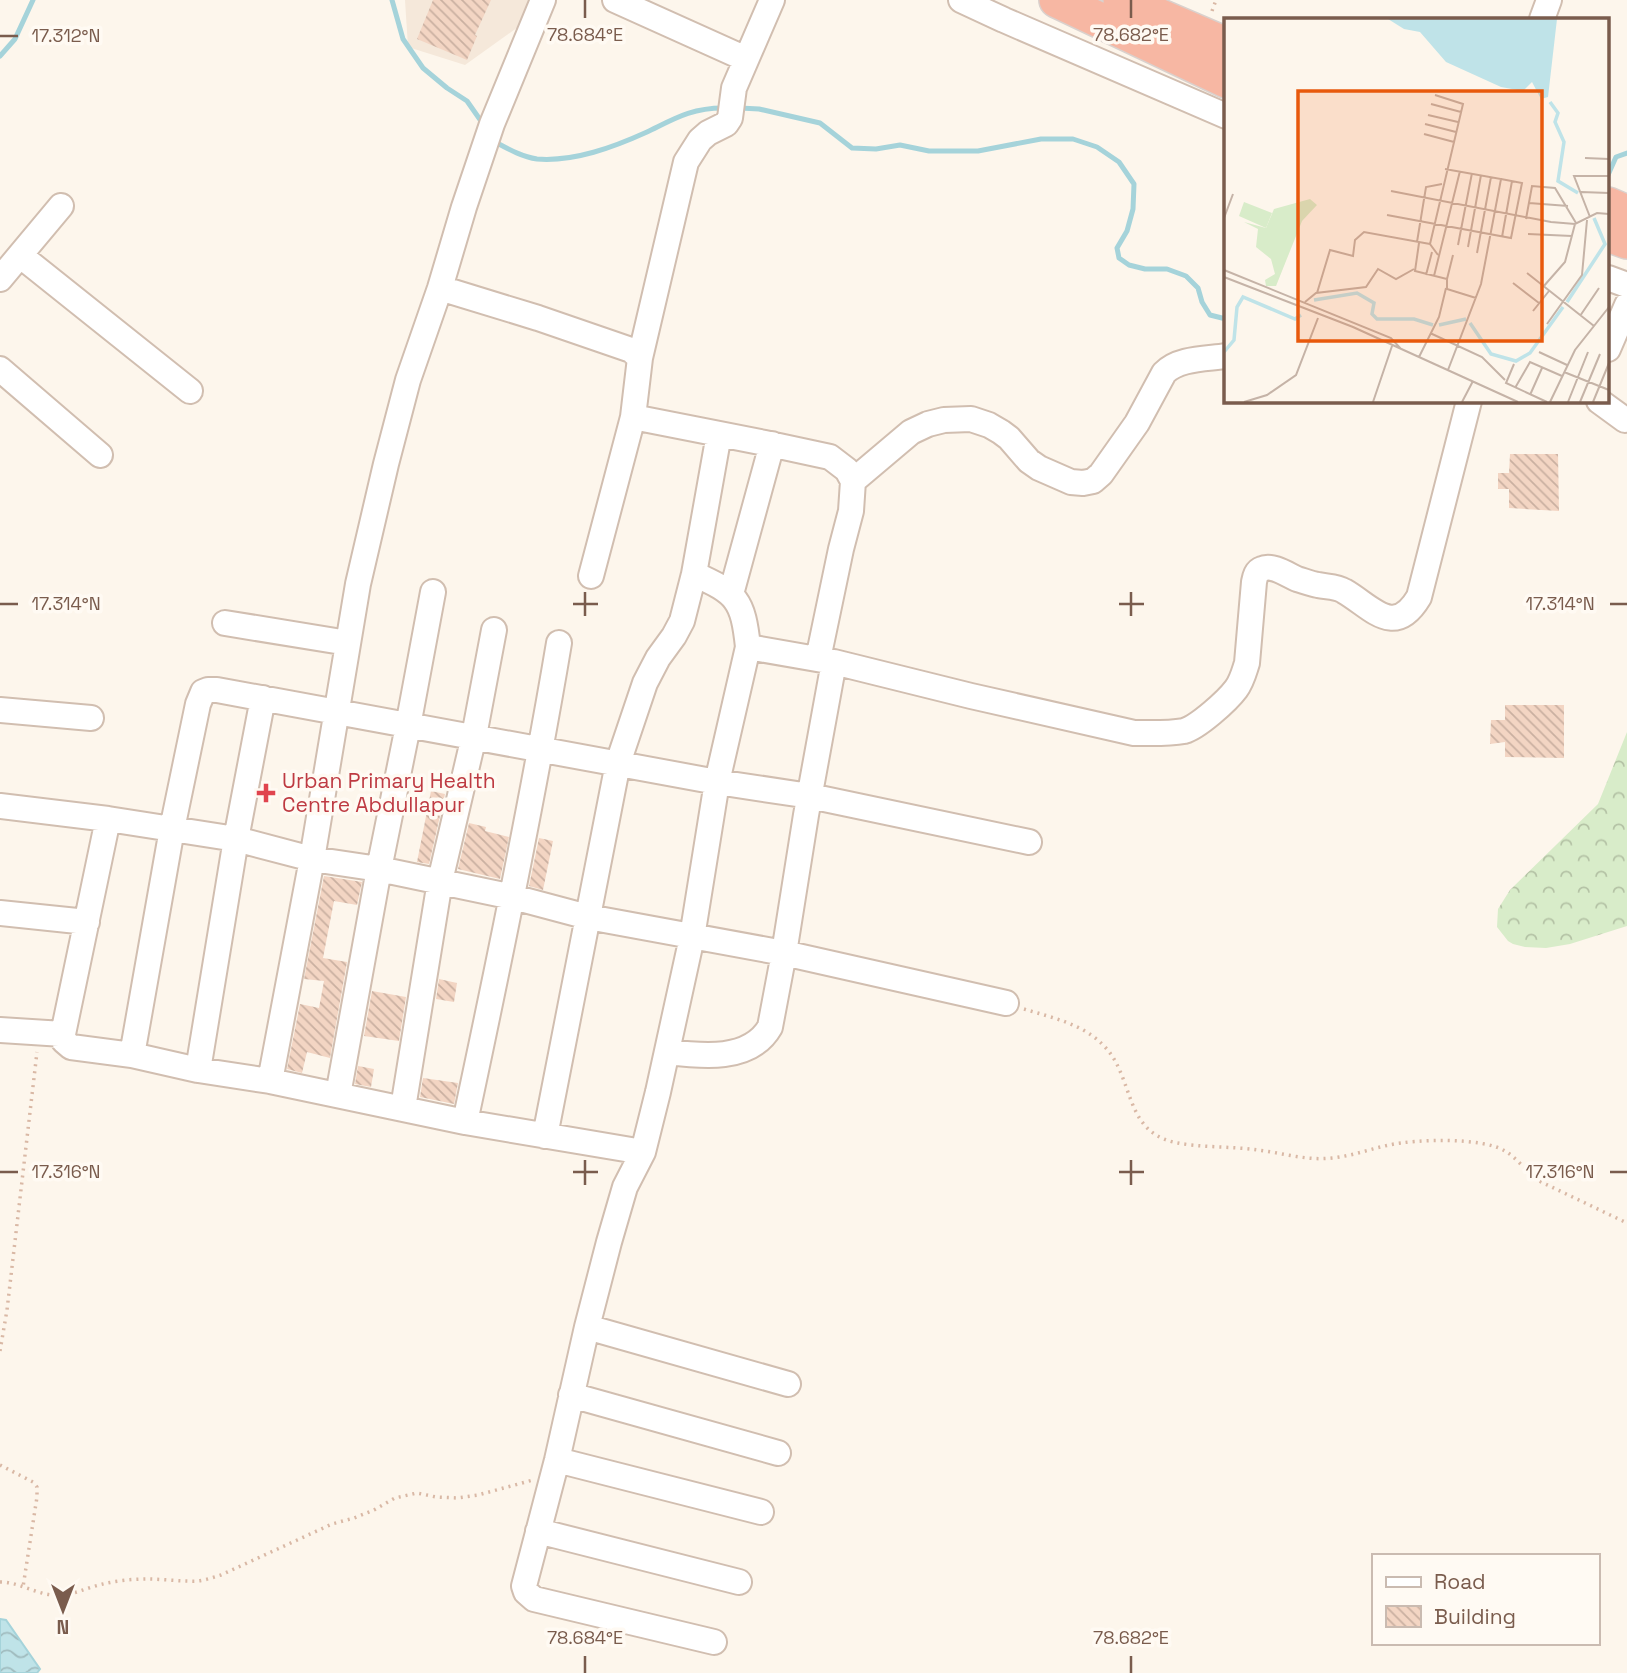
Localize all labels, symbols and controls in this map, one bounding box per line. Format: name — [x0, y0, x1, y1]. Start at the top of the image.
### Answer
inset map — [1224, 18, 1610, 402]
text: 78.684°E — [547, 23, 623, 46]
text: 78.682°E — [1093, 23, 1169, 46]
text: 17.312°N — [32, 24, 100, 47]
text: 17.314°N — [31, 592, 101, 615]
text: 17.314°N — [1525, 592, 1595, 615]
place label: Urban Primary Health Centre Abdullapur — [282, 767, 496, 818]
marker: Urban Primary Health Centre Abdullapur — [256, 783, 276, 803]
text: 17.316°N — [31, 1160, 101, 1183]
text: 17.316°N — [1525, 1160, 1595, 1183]
legend — [1372, 1554, 1599, 1645]
text: Road — [1434, 1568, 1486, 1595]
north arrow — [28, 1575, 98, 1645]
text: Building — [1434, 1603, 1516, 1630]
text: N — [57, 1614, 69, 1639]
text: 78.684°E — [547, 1626, 623, 1649]
text: 78.682°E — [1093, 1626, 1169, 1649]

